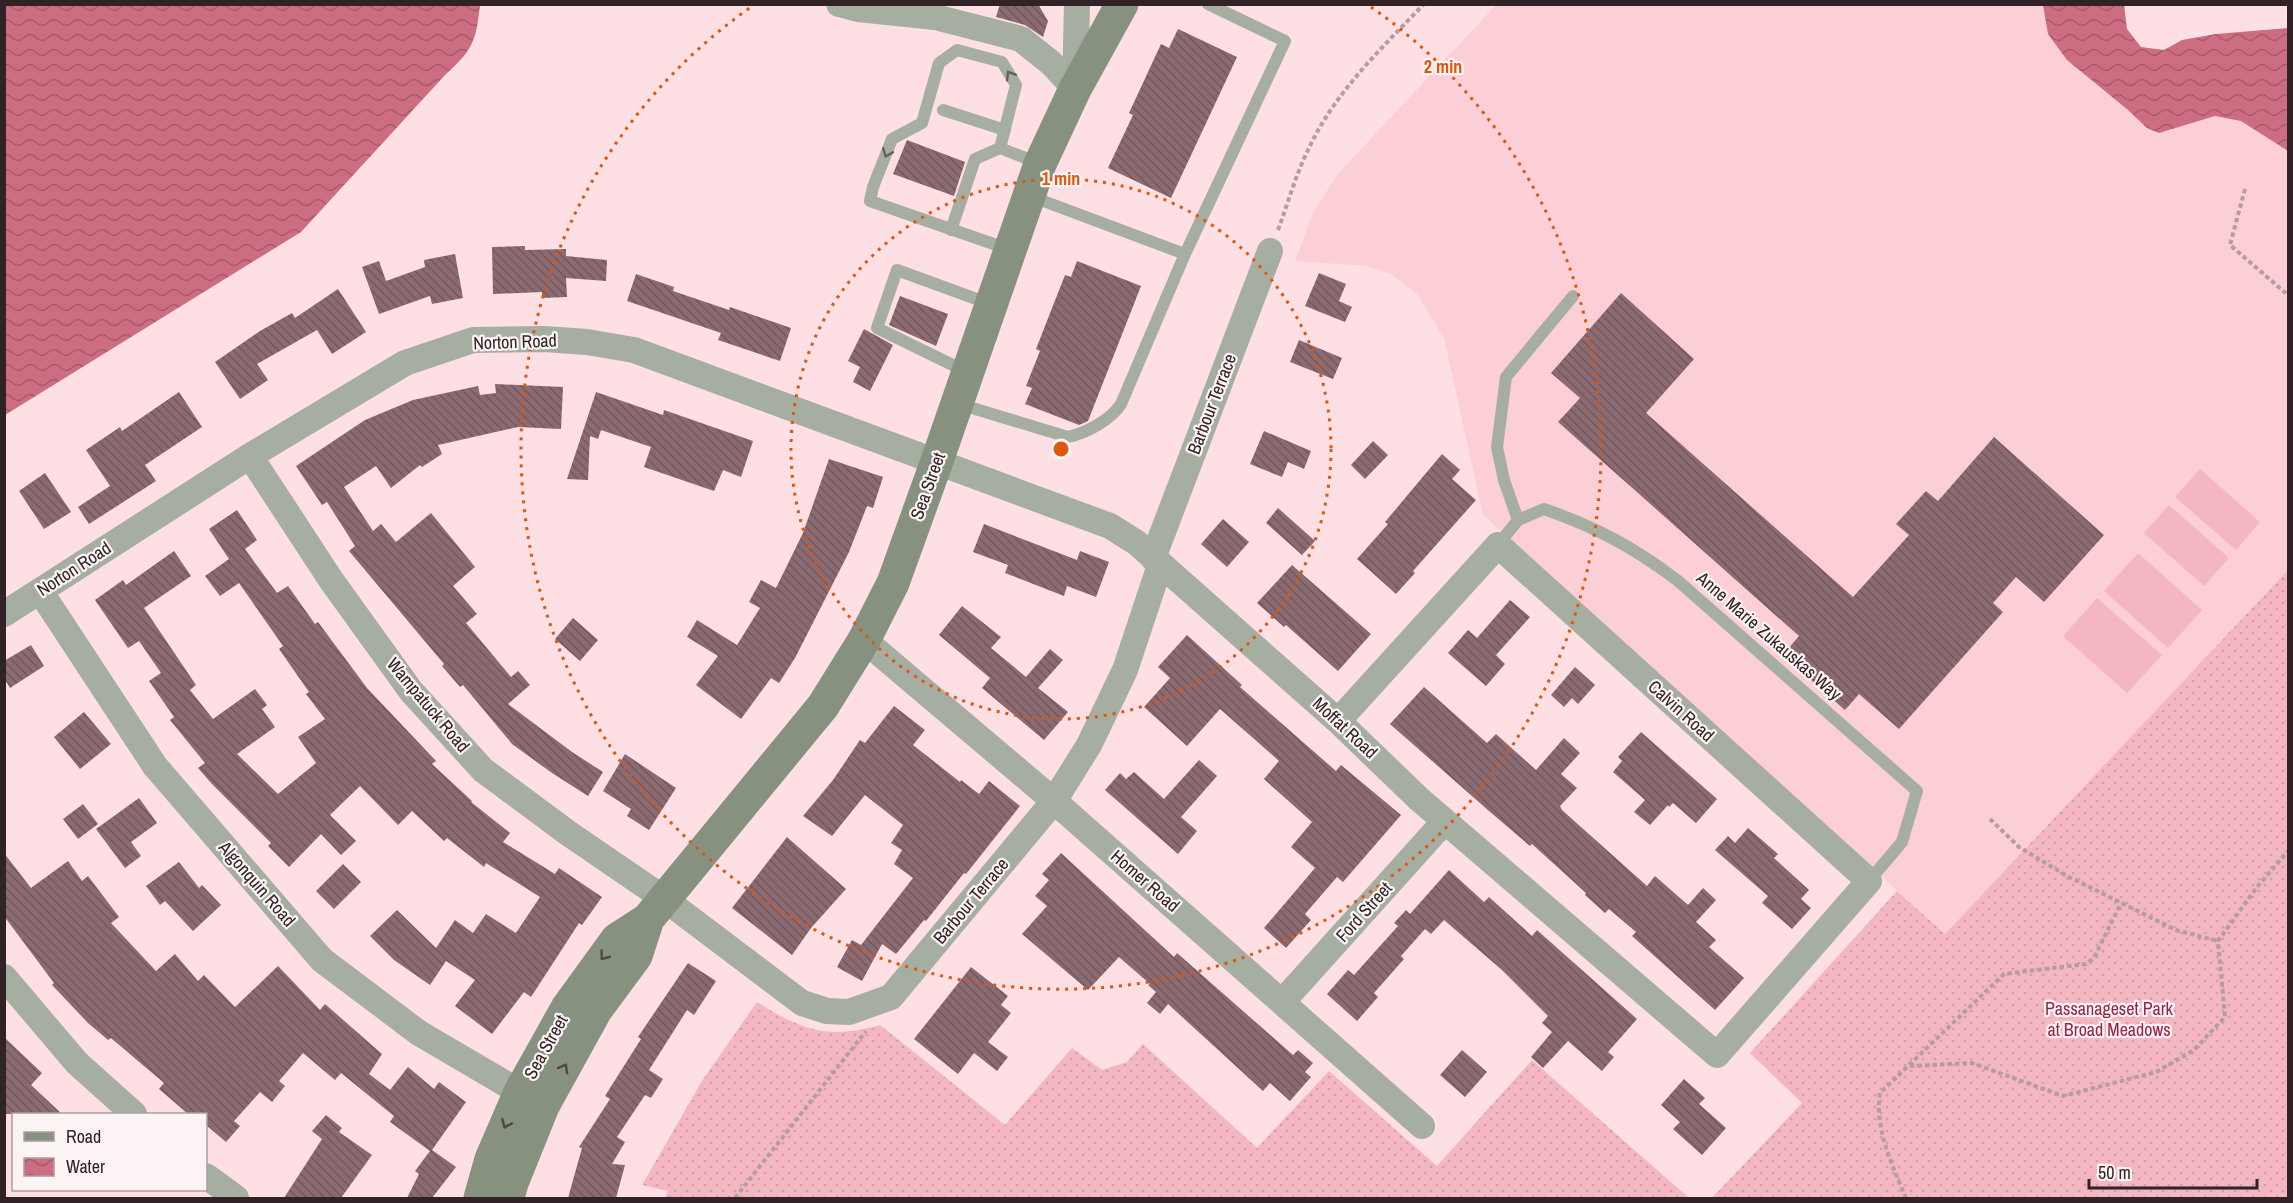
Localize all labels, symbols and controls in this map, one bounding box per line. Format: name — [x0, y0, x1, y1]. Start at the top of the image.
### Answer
text: 2 min — [1424, 54, 1462, 79]
one-way arrow — [1006, 71, 1017, 81]
one-way arrow — [882, 146, 894, 157]
text: 1 min — [1042, 166, 1080, 191]
street label: Norton Road — [473, 328, 557, 355]
street label: Barbour Terrace — [1181, 350, 1242, 458]
centre of rings — [1051, 439, 1071, 459]
street label: Sea Street — [904, 449, 951, 523]
street label: Norton Road — [32, 535, 116, 602]
street label: Anne Marie Zukauskas Way — [1691, 565, 1848, 706]
street label: Wampatuck Road — [381, 652, 475, 757]
street label: Calvin Road — [1643, 674, 1720, 747]
street label: Moffat Road — [1308, 691, 1383, 764]
street label: Algonquin Road — [213, 835, 302, 932]
street label: Homer Road — [1106, 844, 1185, 918]
street label: Barbour Terrace — [927, 852, 1014, 949]
street label: Ford Street — [1330, 876, 1397, 947]
one-way arrow — [600, 950, 611, 961]
park label: Passanageset Park at Broad Meadows — [2045, 996, 2174, 1042]
street label: Sea Street — [518, 1010, 573, 1083]
one-way arrow — [557, 1064, 568, 1074]
legend — [12, 1113, 207, 1191]
one-way arrow — [501, 1118, 513, 1129]
text: Road — [66, 1124, 101, 1149]
scale bar — [2089, 1152, 2257, 1190]
text: Water — [66, 1154, 105, 1179]
text: 50 m — [2098, 1160, 2131, 1185]

